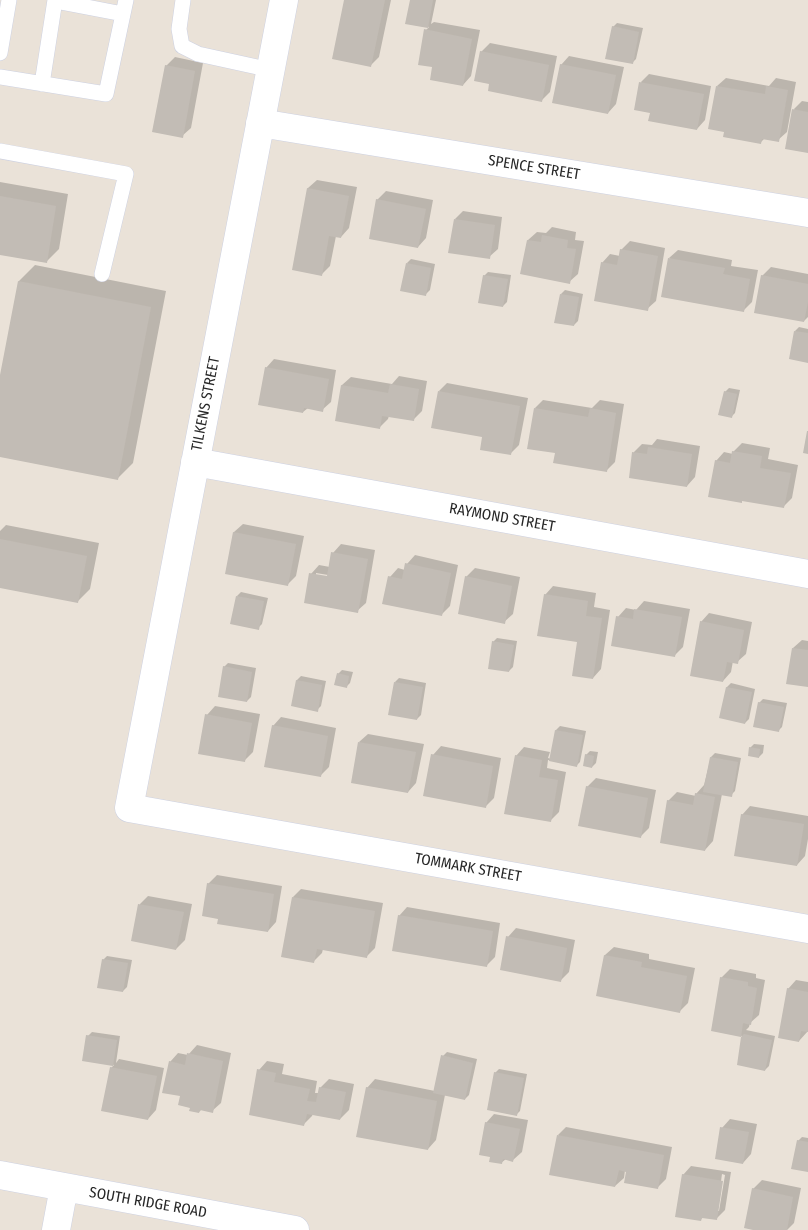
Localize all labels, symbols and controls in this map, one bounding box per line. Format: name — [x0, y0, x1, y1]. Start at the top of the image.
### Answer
street label: SPENCE STREET — [487, 152, 581, 184]
street label: TILKENS STREET — [188, 355, 224, 453]
street label: RAYMOND STREET — [448, 500, 556, 536]
street label: TOMMARK STREET — [413, 850, 523, 886]
street label: SOUTH RIDGE ROAD — [88, 1184, 208, 1222]

